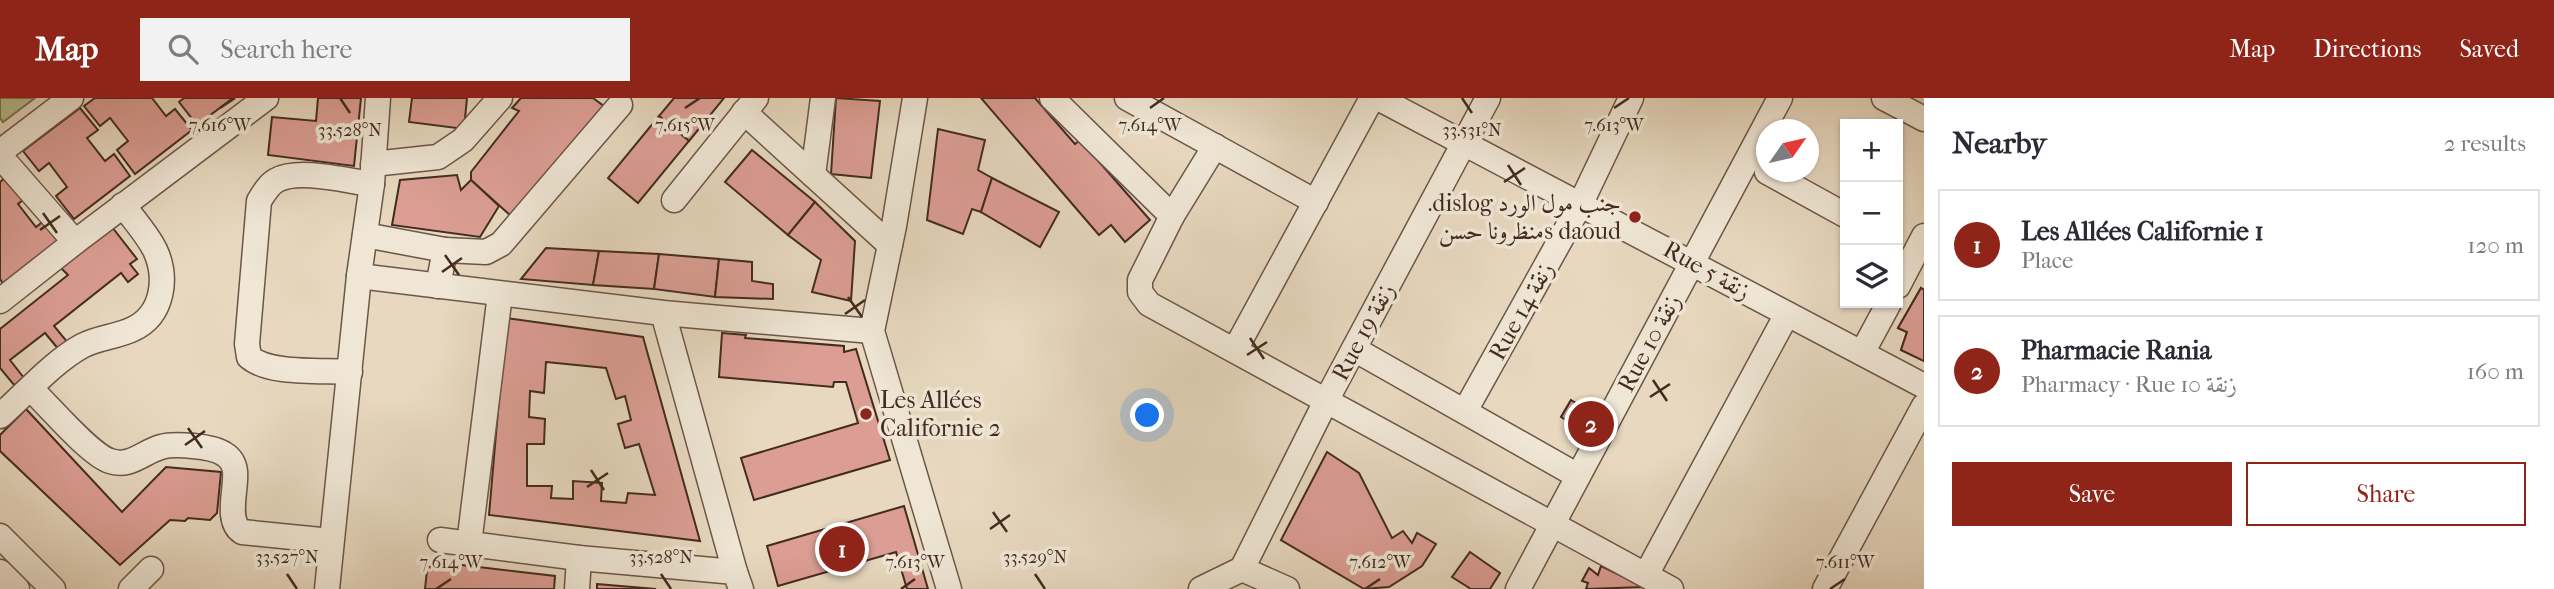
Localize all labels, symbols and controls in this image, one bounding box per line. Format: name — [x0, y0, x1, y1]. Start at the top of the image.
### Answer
search box — [140, 18, 630, 81]
text: Map — [35, 30, 98, 69]
icon: search — [164, 30, 202, 68]
text: Search here — [220, 34, 352, 65]
text: Map — [2229, 35, 2275, 63]
text: Directions — [2313, 35, 2421, 63]
text: Saved — [2459, 35, 2519, 63]
text: 7.616°W — [189, 115, 252, 136]
text: 7.615°W — [655, 115, 716, 136]
text: 7.614°W — [1119, 115, 1183, 136]
text: 7.613°W — [1584, 115, 1645, 136]
north arrow — [1756, 119, 1819, 182]
map controls — [1840, 119, 1903, 308]
button: + — [1840, 119, 1903, 182]
text: 33.528°N — [318, 120, 382, 141]
text: 33.531°N — [1442, 120, 1502, 141]
text: Nearby — [1952, 126, 2047, 161]
text: 2 results — [2444, 130, 2526, 157]
button: − — [1840, 182, 1903, 245]
place label: .dislog جنب مول الورد منظرونا حسنs daoud — [1428, 189, 1622, 247]
marker: .dislog جنب مول الورد منظرونا حسنs daoud — [1627, 209, 1643, 225]
text: Les Allées Californie 1 — [2021, 216, 2264, 247]
text: 1 — [1973, 232, 1981, 259]
text: 120 m — [2467, 232, 2524, 259]
street label: Rue 5 زنقة — [1659, 235, 1755, 305]
button: layers — [1840, 245, 1903, 308]
text: Place — [2021, 247, 2073, 274]
street label: Rue 14 زنقة — [1483, 257, 1559, 365]
street label: Rue 19 زنقة — [1326, 279, 1400, 385]
street label: Rue 10 زنقة — [1612, 289, 1686, 397]
text: Pharmacie Rania — [2021, 335, 2211, 366]
text: 2 — [1971, 358, 1983, 385]
text: 160 m — [2467, 358, 2524, 385]
text: Pharmacy · Rue 10 زنقة — [2021, 371, 2237, 398]
place label: Les Allées Californie 2 — [880, 386, 1001, 442]
your location — [1130, 398, 1164, 432]
pin: 2 — [1568, 398, 1614, 450]
marker: Les Allées Californie 2 — [858, 406, 874, 422]
button: Save — [1952, 462, 2232, 526]
button: Share — [2246, 462, 2526, 526]
pin: 1 — [819, 523, 865, 575]
text: 33.527°N — [255, 547, 319, 568]
text: 33.528°N — [629, 547, 693, 568]
text: 33.529°N — [1003, 547, 1067, 568]
text: 7.614°W — [420, 552, 484, 573]
text: 7.613°W — [885, 552, 946, 573]
text: 7.612°W — [1349, 552, 1412, 573]
text: 7.611°W — [1816, 552, 1876, 573]

